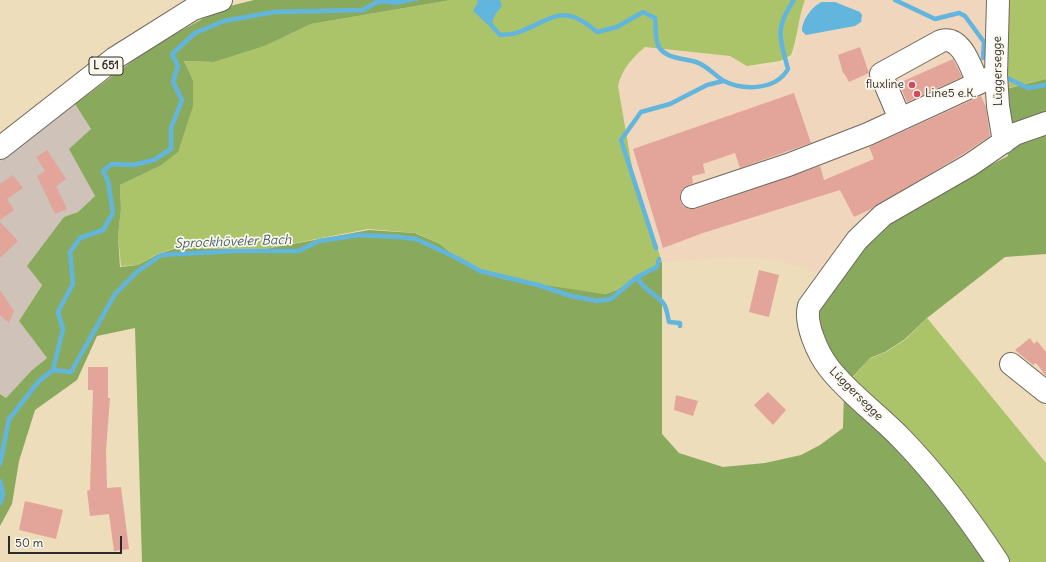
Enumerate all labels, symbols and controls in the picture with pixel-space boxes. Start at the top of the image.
street label: Lüggersegge [990,36,1006,106]
road number: L 651 [89,57,123,75]
place label: fluxline [866,78,904,92]
marker: fluxline [907,80,917,90]
place label: Line5 e.K. [925,87,976,101]
marker: Line5 e.K. [912,89,922,99]
water label: Sprockhöveler Bach [174,232,292,252]
street label: Lüggersegge [826,364,886,424]
scale bar [10,528,124,554]
text: 50 m [15,535,43,550]

